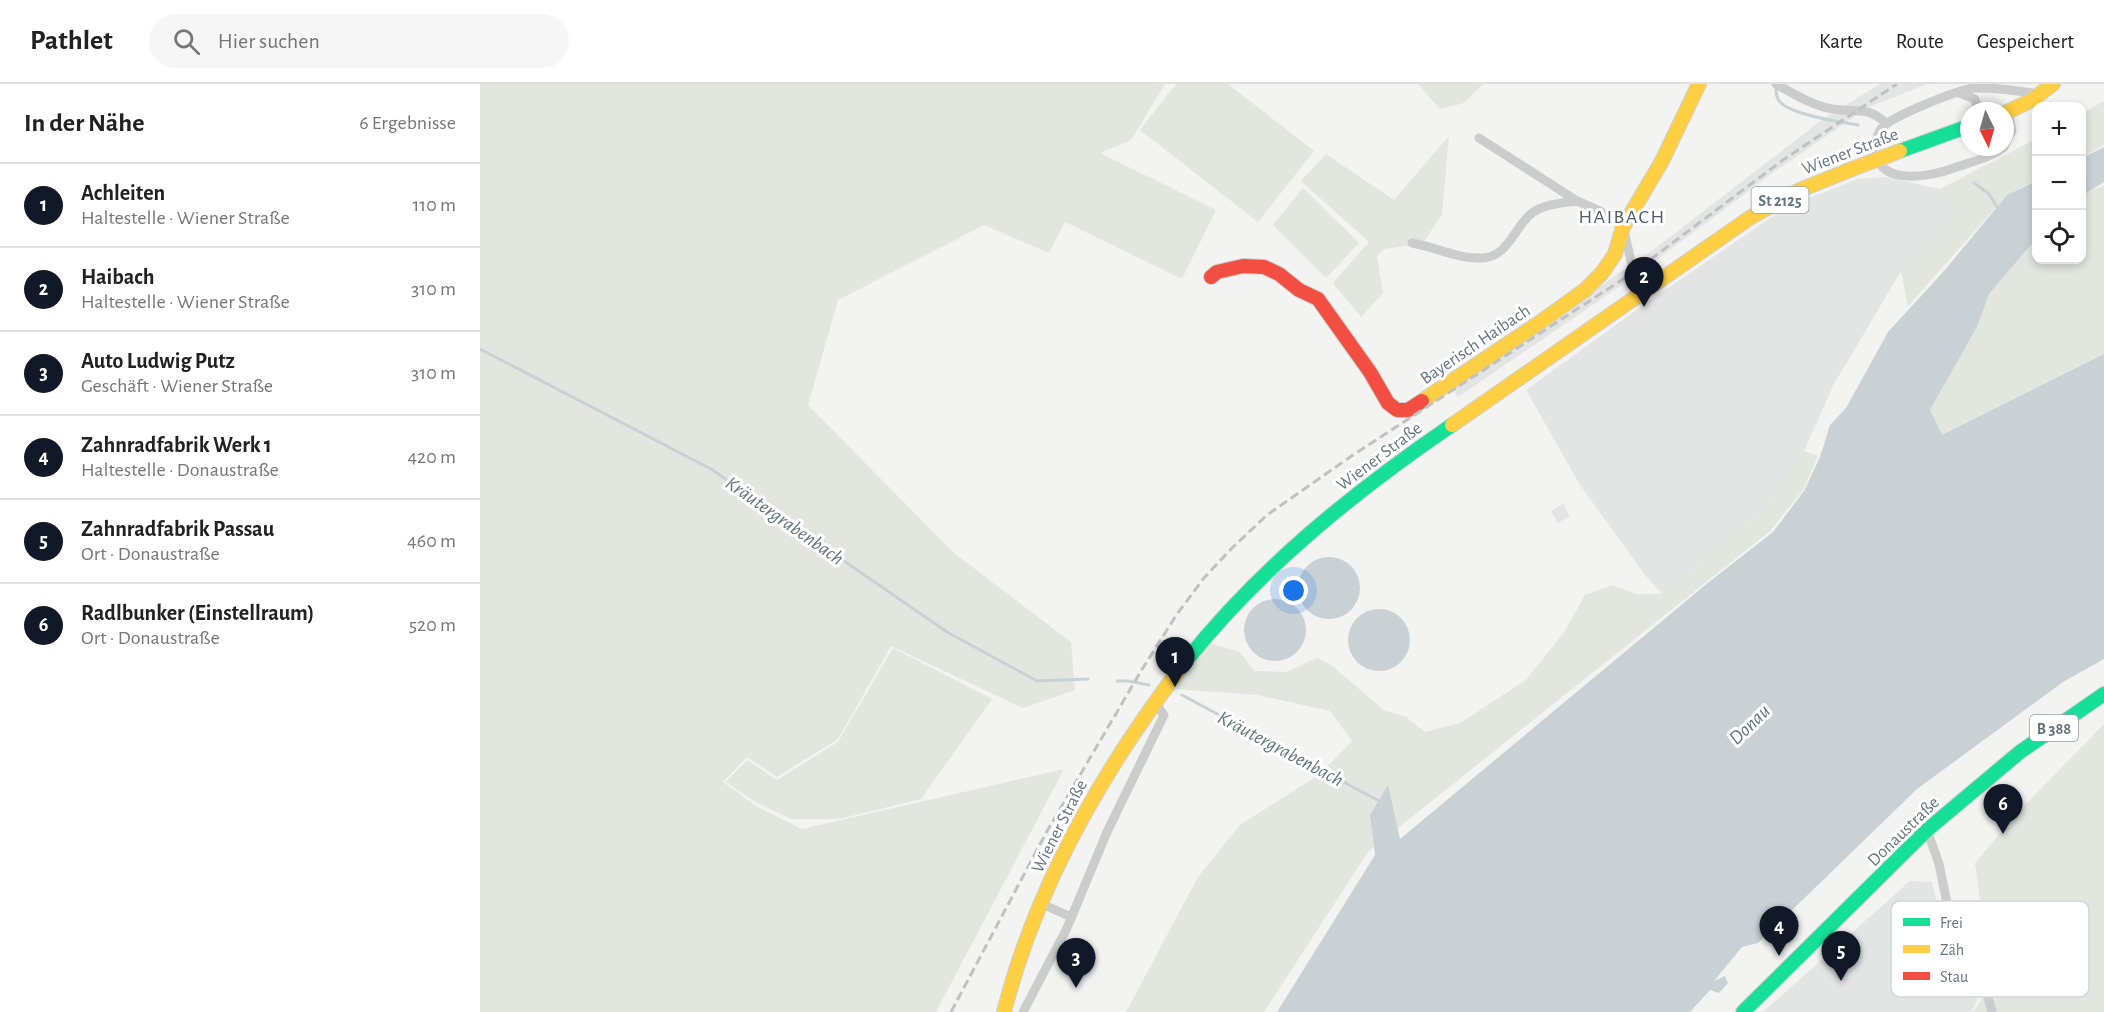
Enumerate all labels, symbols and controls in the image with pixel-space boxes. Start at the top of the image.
search box [149,14,569,68]
icon: search [170,25,203,58]
text: Pathlet [30,27,113,55]
text: Hier suchen [218,30,320,52]
text: Karte [1819,31,1863,52]
text: Route [1896,31,1944,52]
text: Gespeichert [1977,31,2074,52]
north arrow [1960,102,2014,156]
map controls [2032,102,2086,264]
button: + [2032,102,2086,156]
text: In der Nähe [24,110,144,136]
text: 6 Ergebnisse [359,113,456,133]
street label: Wiener Straße [1800,125,1901,179]
button: − [2032,156,2086,210]
text: Achleiten [81,182,165,204]
road number: St 2125 [1752,187,1808,213]
text: 1 [40,195,47,215]
text: 110 m [412,195,456,215]
district label: HAIBACH [1578,207,1666,227]
text: Haltestelle · Wiener Straße [81,208,290,228]
button: locate [2032,210,2086,264]
pin: 2 [1624,258,1664,307]
text: Haibach [81,266,154,288]
text: 2 [39,279,48,299]
text: 310 m [411,279,456,299]
text: Haltestelle · Wiener Straße [81,292,290,312]
street label: Bayerisch Haibach [1417,302,1534,388]
text: Auto Ludwig Putz [81,350,235,372]
text: 3 [39,363,48,383]
text: 310 m [411,363,456,383]
text: Geschäft · Wiener Straße [81,376,273,396]
street label: Wiener Straße [1334,419,1426,495]
text: Zahnradfabrik Werk 1 [81,434,272,456]
text: 4 [38,447,49,467]
text: 420 m [407,447,456,467]
text: Haltestelle · Donaustraße [81,460,279,480]
water label: Kräutergrabenbach [722,473,847,569]
text: Zahnradfabrik Passau [81,518,274,540]
text: 5 [39,531,48,551]
text: 460 m [407,531,456,551]
text: Ort · Donaustraße [81,544,220,564]
your location [1279,576,1308,605]
text: Radlbunker (Einstellraum) [81,602,314,624]
text: 6 [39,615,48,635]
text: 520 m [409,615,456,635]
text: Ort · Donaustraße [81,628,220,648]
pin: 1 [1156,638,1194,687]
water label: Donau [1725,701,1774,749]
water label: Kräutergrabenbach [1214,707,1347,790]
road number: B 388 [2030,715,2078,741]
street label: Wiener Straße [1029,777,1091,876]
pin: 6 [1984,784,2023,834]
street label: Donaustraße [1864,793,1943,870]
legend [1891,901,2089,997]
pin: 4 [1760,906,1798,956]
text: Frei [1940,915,1963,931]
pin: 5 [1822,932,1860,981]
pin: 3 [1056,938,1096,988]
text: Zäh [1940,942,1964,958]
text: Stau [1940,969,1968,985]

